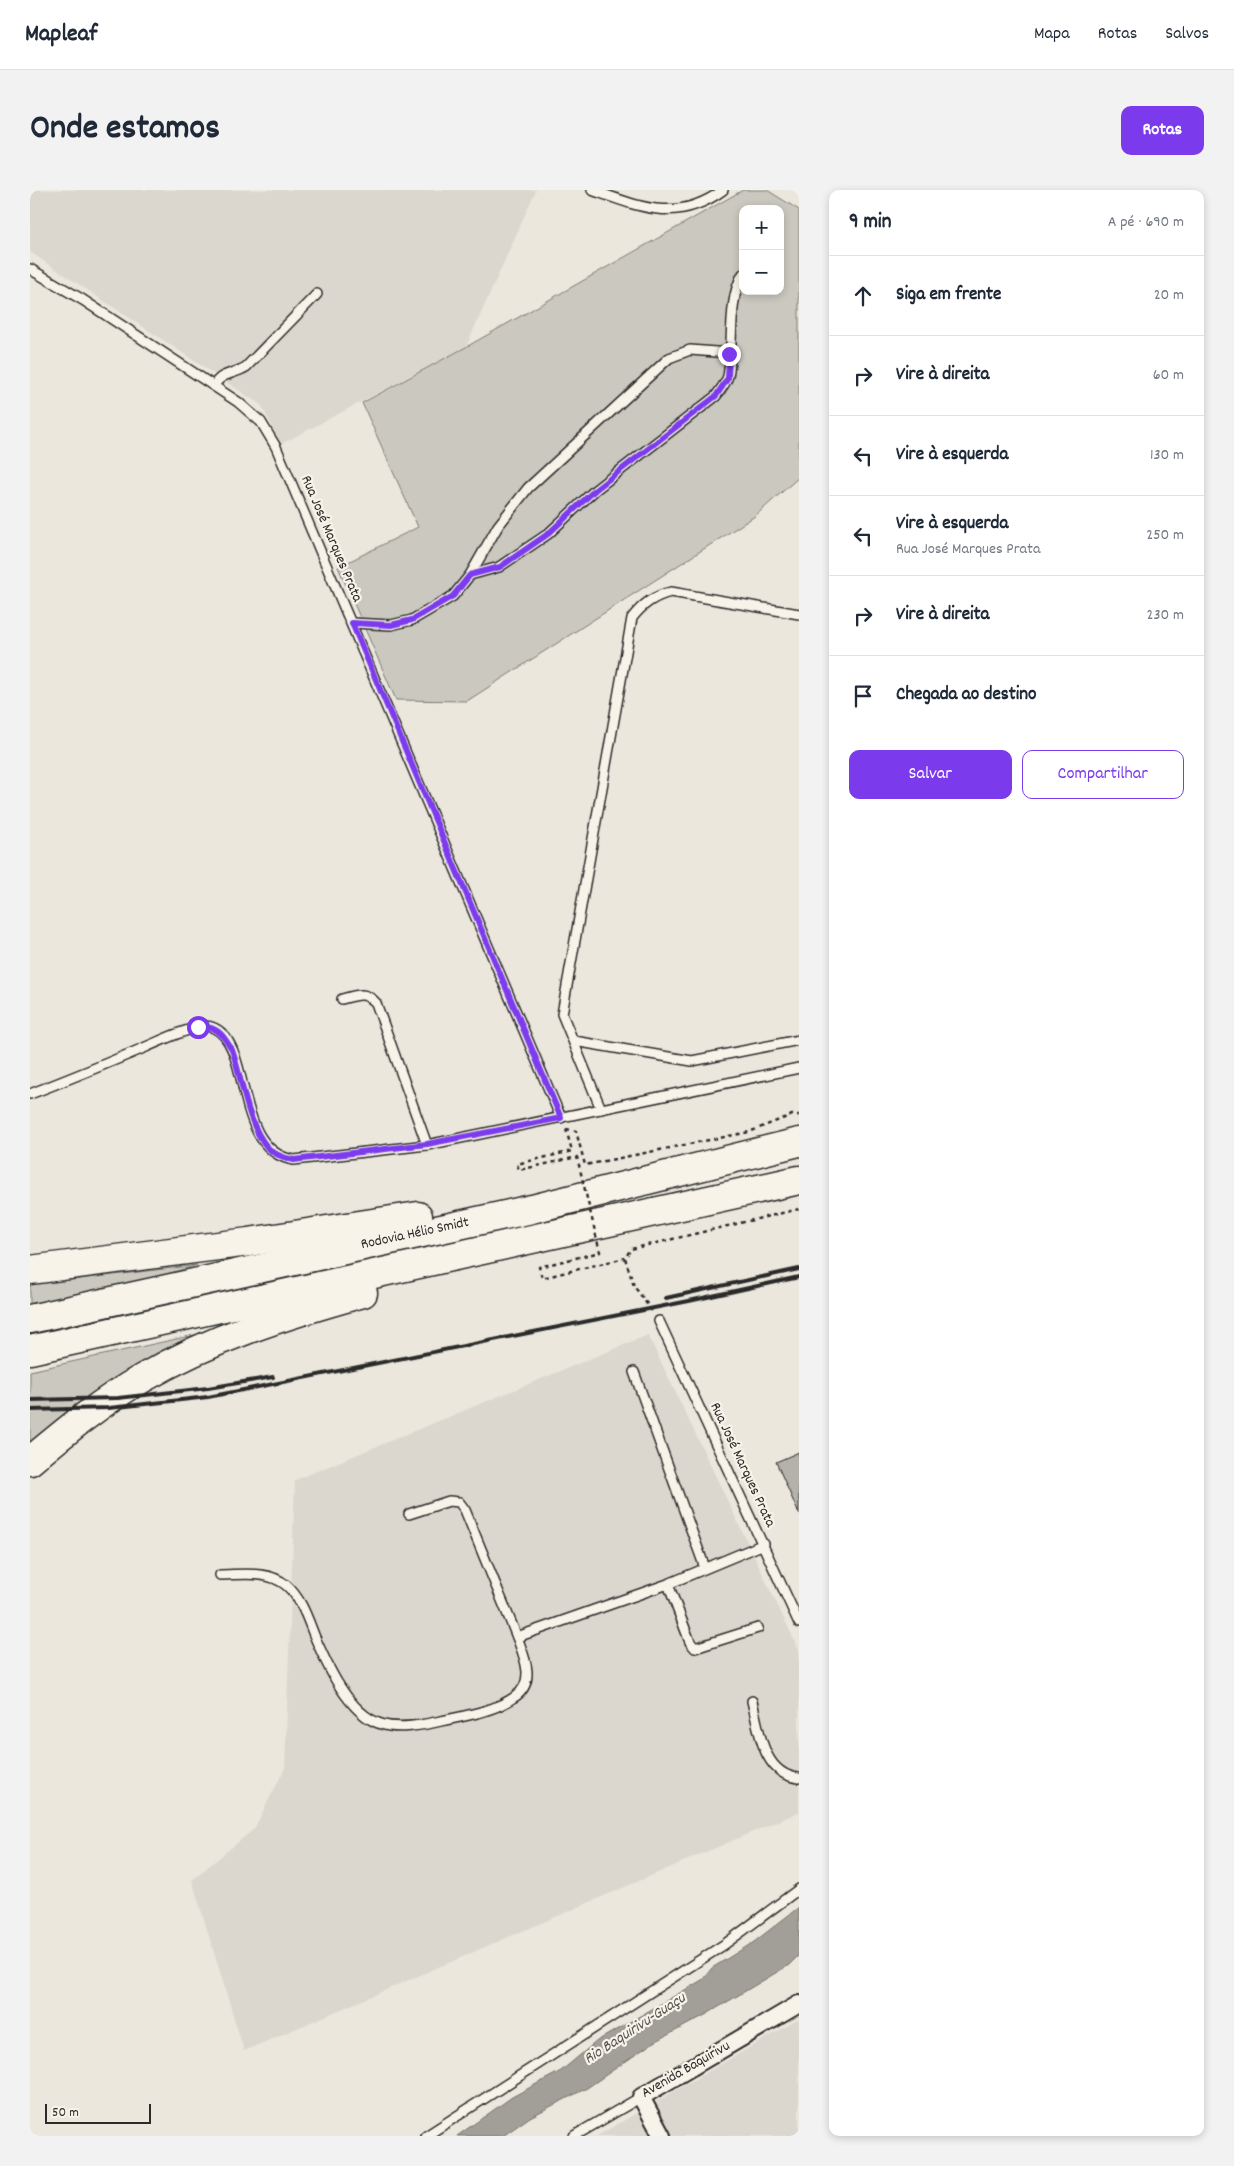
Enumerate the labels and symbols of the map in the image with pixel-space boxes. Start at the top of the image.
route end [718,343,741,366]
street label: Rua José Marques Prata [294,472,368,607]
route start [187,1016,210,1039]
street label: Rodovia Hélio Smidt [359,1212,472,1256]
street label: Rua José Marques Prata [703,1399,781,1532]
water label: Rio Baquirivu-Guaçu [580,1987,691,2071]
street label: Avenida Baquirivu [638,2036,734,2104]
scale bar [45,2101,151,2124]

